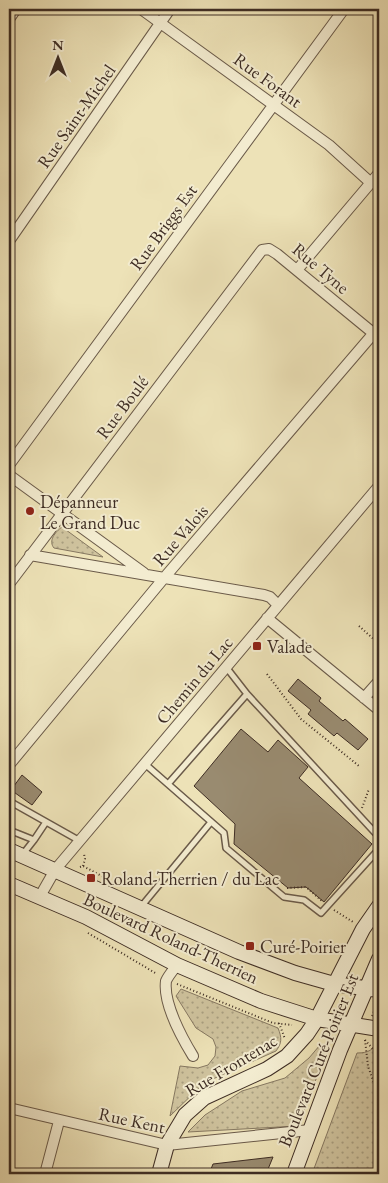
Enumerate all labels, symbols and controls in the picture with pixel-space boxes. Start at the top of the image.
north arrow [32,32,82,82]
text: N [52,36,64,54]
street label: Rue Forant [229,48,307,113]
street label: Rue Saint-Michel [32,60,120,172]
street label: Rue Briggs Est [124,179,202,274]
street label: Rue Tyne [288,237,354,299]
street label: Rue Boulé [91,371,153,443]
place label: Dépanneur Le Grand Duc [40,490,140,534]
street label: Rue Valois [147,499,213,570]
marker: Dépanneur Le Grand Duc [24,505,36,517]
street label: Chemin du Lac [151,631,237,729]
place label: Valade [267,635,312,658]
marker: Valade [251,640,263,652]
place label: Roland-Therrien / du Lac [101,867,279,890]
marker: Roland-Therrien / du Lac [85,872,97,884]
street label: Boulevard Roland-Therrien [80,887,263,989]
place label: Curé-Poirier [260,935,346,958]
marker: Curé-Poirier [244,940,256,952]
street label: Boulevard Curé-Poirier Est [273,970,363,1150]
street label: Rue Frontenac [181,1029,281,1101]
street label: Rue Kent [97,1102,168,1138]

